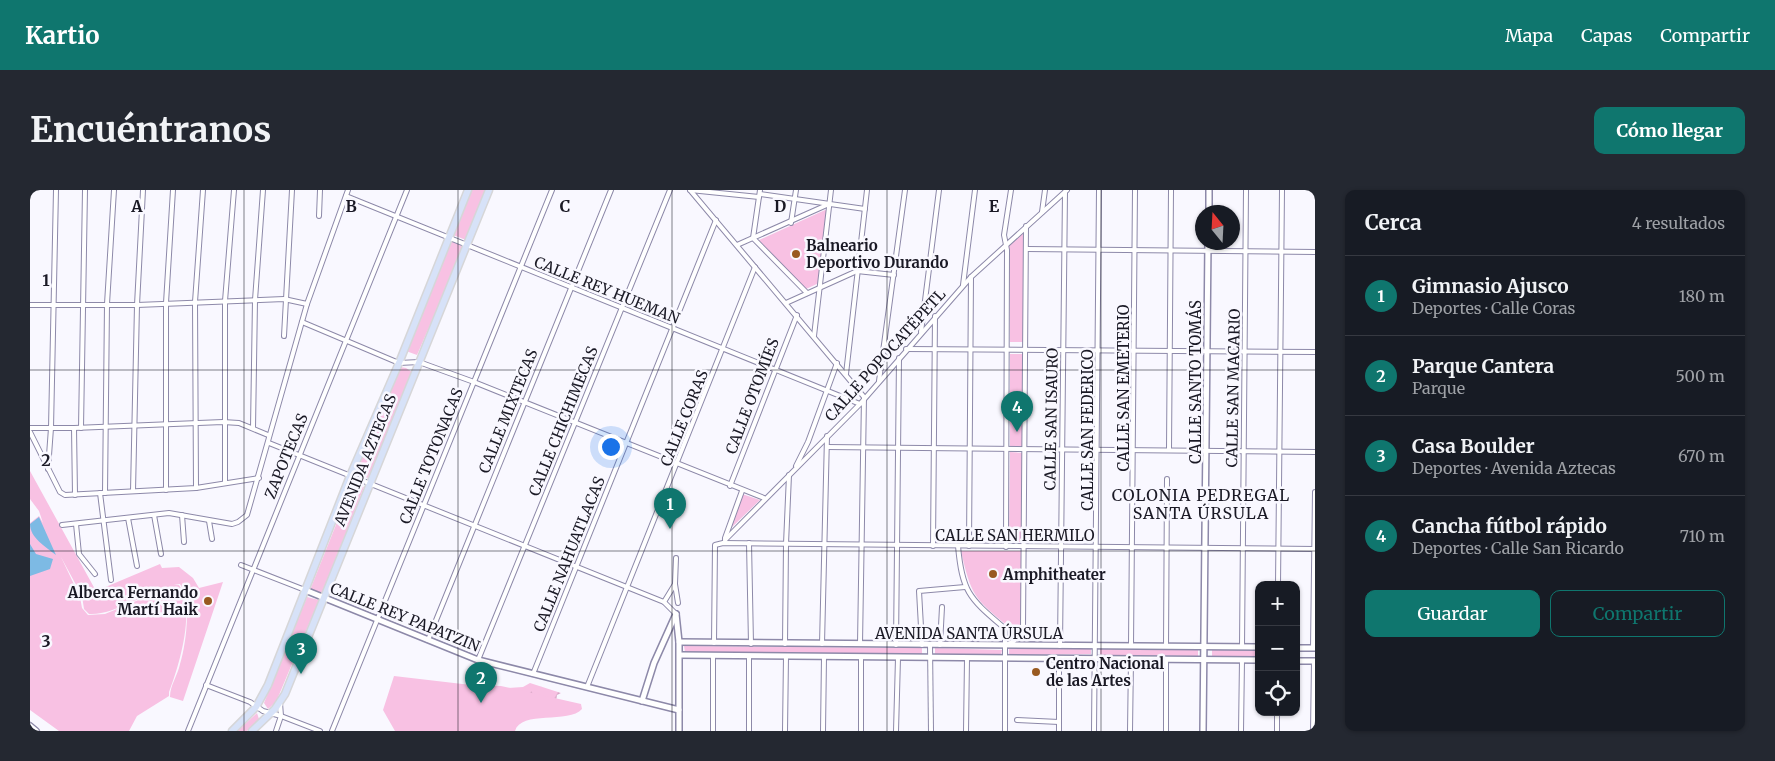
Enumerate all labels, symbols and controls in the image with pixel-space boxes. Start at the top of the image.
text: Kartio [25,20,100,51]
text: Mapa [1505,24,1553,47]
text: Capas [1581,24,1632,47]
text: Compartir [1660,24,1750,47]
button: Cómo llegar [1594,107,1745,154]
text: Encuéntranos [30,108,271,152]
text: A [130,196,143,216]
text: B [345,196,357,216]
text: C [560,196,570,216]
text: D [774,196,786,216]
text: E [989,196,1000,216]
north arrow [1195,205,1240,250]
text: Cerca [1365,209,1422,236]
text: 4 resultados [1632,213,1725,233]
place label: Balneario Deportivo Durando [806,236,948,272]
marker: Balneario Deportivo Durando [790,248,802,260]
street label: CALLE REY HUEMAN [531,252,683,328]
text: 1 [42,270,50,290]
text: Gimnasio Ajusco [1412,274,1569,298]
street label: CALLE POPOCATÉPETL [820,284,950,425]
text: 1 [1377,286,1385,306]
text: 180 m [1679,286,1725,306]
text: Deportes · Calle Coras [1412,298,1575,318]
street label: CALLE SANTO TOMÁS [1185,300,1205,464]
street label: CALLE SAN EMETERIO [1114,304,1133,471]
street label: CALLE SAN MACARIO [1222,308,1244,468]
street label: CALLE OTOMÍES [720,335,783,457]
street label: CALLE CHICHIMECAS [524,343,602,499]
street label: CALLE MIXTECAS [474,346,542,476]
street label: CALLE SAN ISAURO [1040,347,1062,490]
street label: CALLE SAN FEDERICO [1078,349,1097,511]
text: Parque Cantera [1412,354,1554,378]
text: 2 [1376,366,1386,386]
text: 500 m [1675,366,1725,386]
street label: CALLE CORAS [656,367,712,469]
text: Parque [1412,378,1465,398]
street label: CALLE TOTONACAS [395,385,467,527]
street label: AVENIDA AZTECAS [329,391,400,530]
pin: 4 [1001,391,1033,432]
street label: ZAPOTECAS [260,410,312,501]
your location [598,434,624,460]
text: Casa Boulder [1412,434,1535,458]
text: 3 [1376,446,1386,466]
text: 670 m [1678,446,1725,466]
text: 2 [41,450,51,470]
text: Deportes · Avenida Aztecas [1412,458,1616,478]
street label: CALLE NAHUATLACAS [529,474,609,634]
district label: COLONIA PEDREGAL SANTA ÚRSULA [1112,485,1290,523]
pin: 1 [654,488,686,529]
text: Cancha fútbol rápido [1412,514,1607,538]
street label: CALLE SAN HERMILO [935,526,1095,545]
text: 4 [1376,526,1386,546]
text: 710 m [1680,526,1725,546]
text: Deportes · Calle San Ricardo [1412,538,1624,558]
place label: Amphitheater [1002,565,1106,584]
marker: Amphitheater [987,568,999,580]
street label: CALLE REY PAPATZIN [327,578,483,656]
map controls [1255,581,1300,716]
button: + [1255,581,1300,626]
place label: Alberca Fernando Martí Haik [67,583,198,619]
button: Guardar [1365,590,1540,637]
button: Compartir [1550,590,1725,637]
marker: Alberca Fernando Martí Haik [202,595,214,607]
street label: AVENIDA SANTA ÚRSULA [874,623,1063,643]
button: − [1255,626,1300,671]
text: 3 [41,631,51,651]
pin: 3 [285,633,317,674]
place label: Centro Nacional de las Artes [1046,654,1164,690]
pin: 2 [465,662,497,703]
marker: Centro Nacional de las Artes [1030,666,1042,678]
button: locate [1255,671,1300,716]

